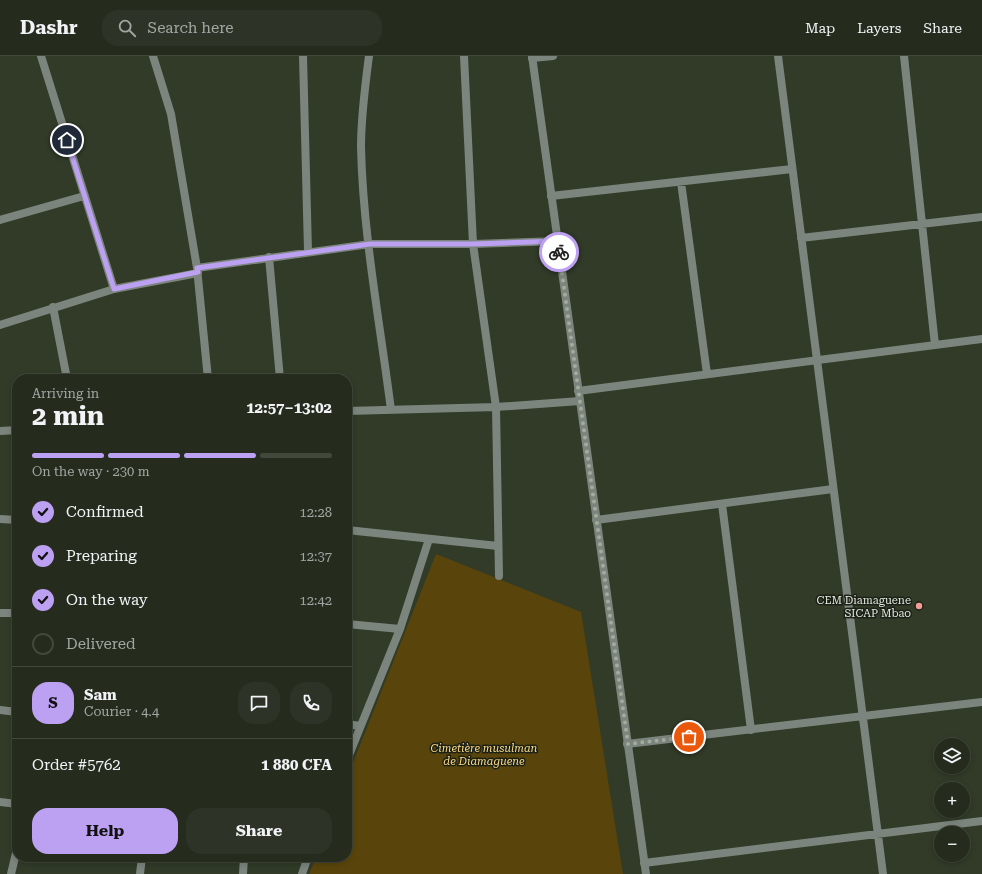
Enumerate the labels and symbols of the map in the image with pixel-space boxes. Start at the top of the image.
pin [50,123,84,157]
courier [539,232,579,272]
place label: CEM Diamaguene SICAP Mbao [817,594,911,620]
marker: CEM Diamaguene SICAP Mbao [914,601,924,611]
pin [672,720,706,754]
park label: Cimetière musulman de Diamaguene [431,742,538,768]

